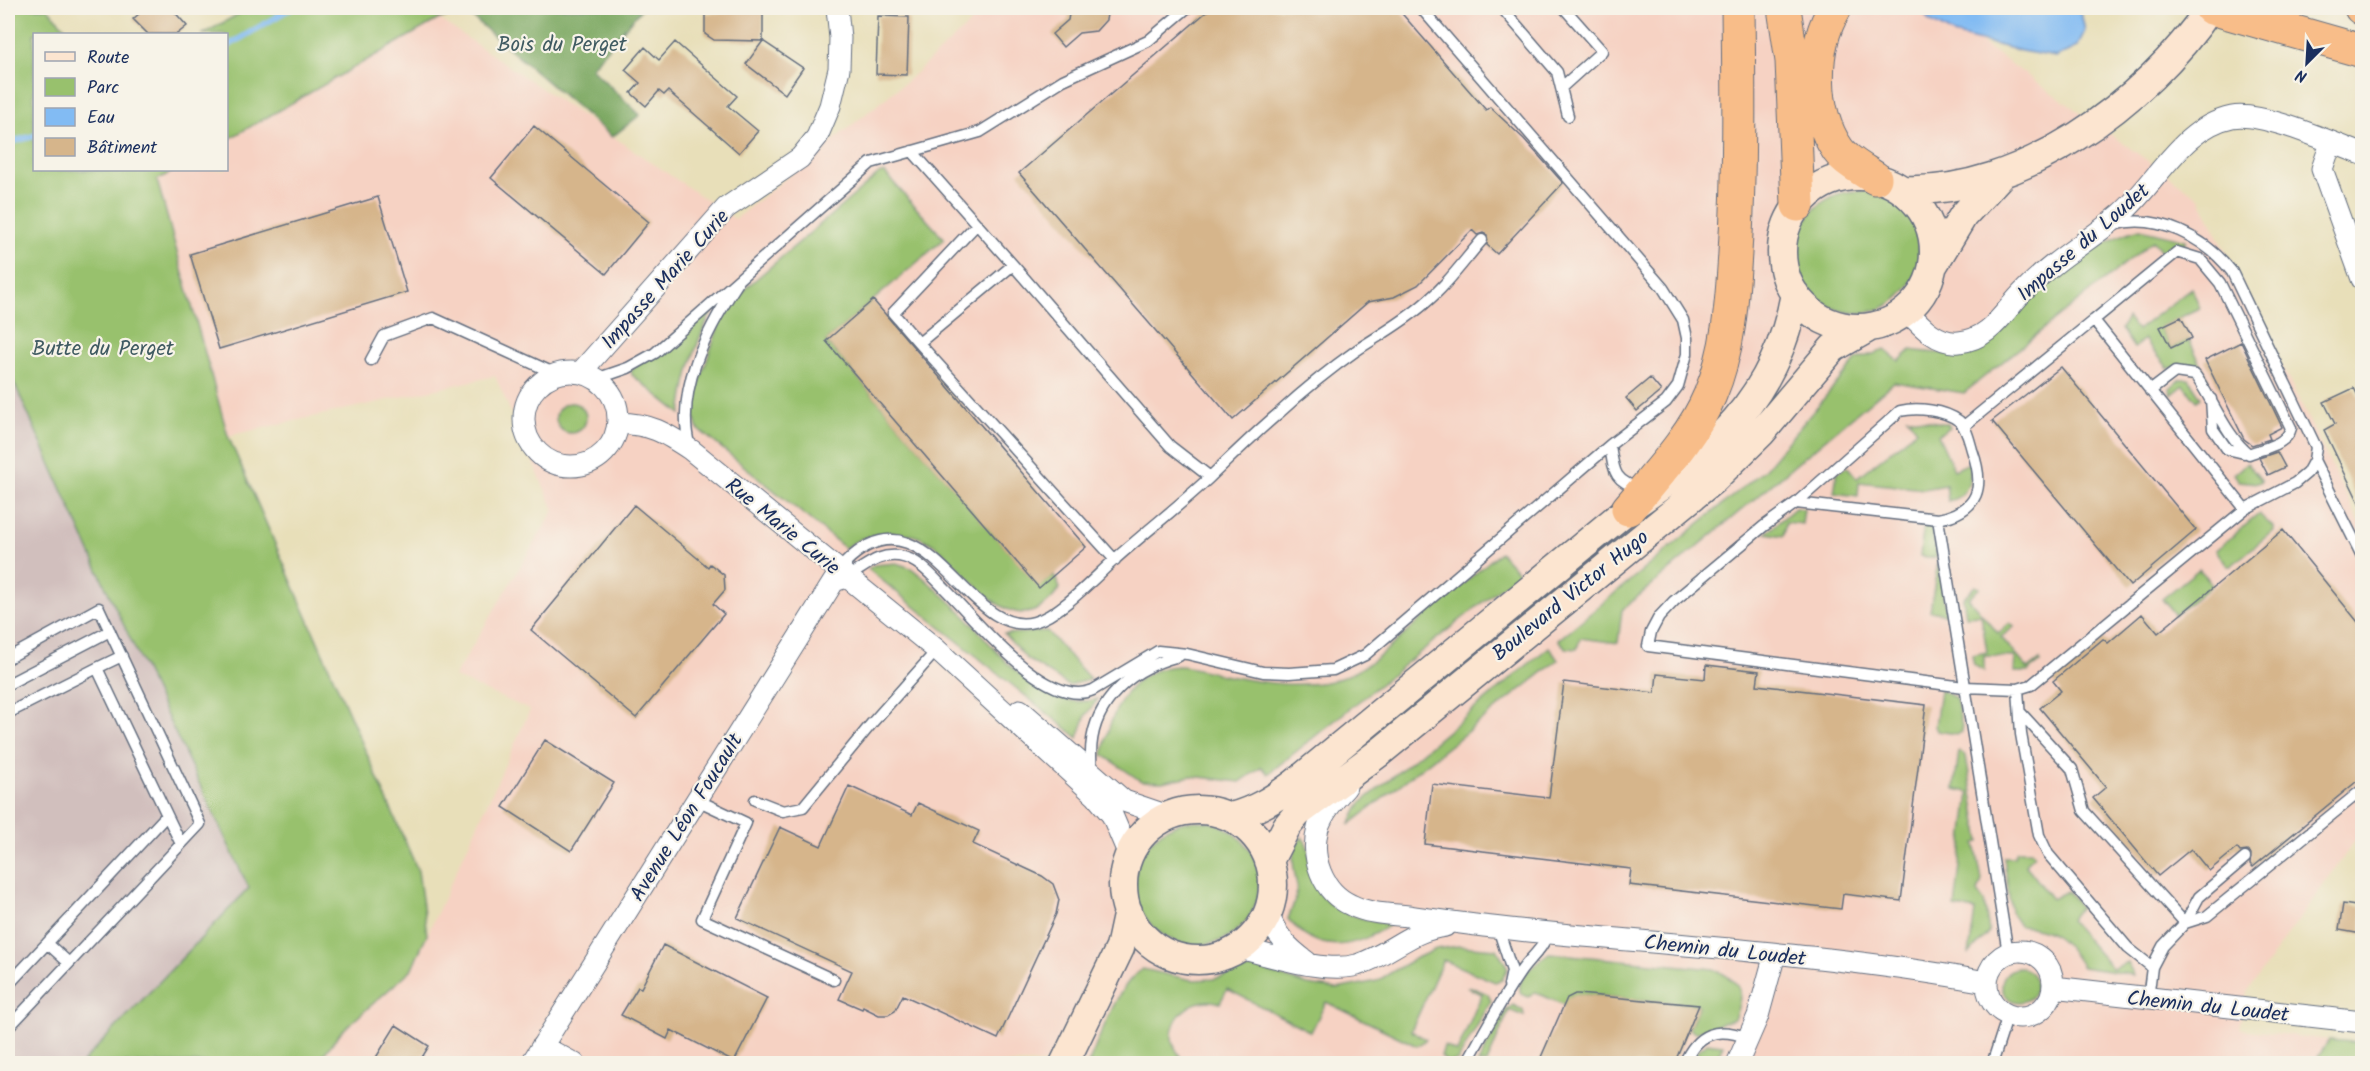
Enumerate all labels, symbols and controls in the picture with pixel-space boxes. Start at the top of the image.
park label: Bois du Perget [497,29,628,62]
legend [33,33,228,171]
north arrow [2277,33,2337,93]
text: Route [87,44,129,73]
text: N [2292,62,2311,89]
text: Parc [87,74,119,103]
text: Eau [87,104,115,133]
text: Bâtiment [87,134,158,163]
street label: Impasse du Loudet [2010,175,2158,310]
street label: Impasse Marie Curie [594,202,739,358]
park label: Butte du Perget [32,333,175,366]
street label: Rue Marie Curie [717,470,847,585]
street label: Boulevard Victor Hugo [1485,522,1657,670]
street label: Avenue Léon Foucault [622,726,753,908]
street label: Chemin du Loudet [1642,927,1808,976]
street label: Chemin du Loudet [2125,983,2291,1032]

